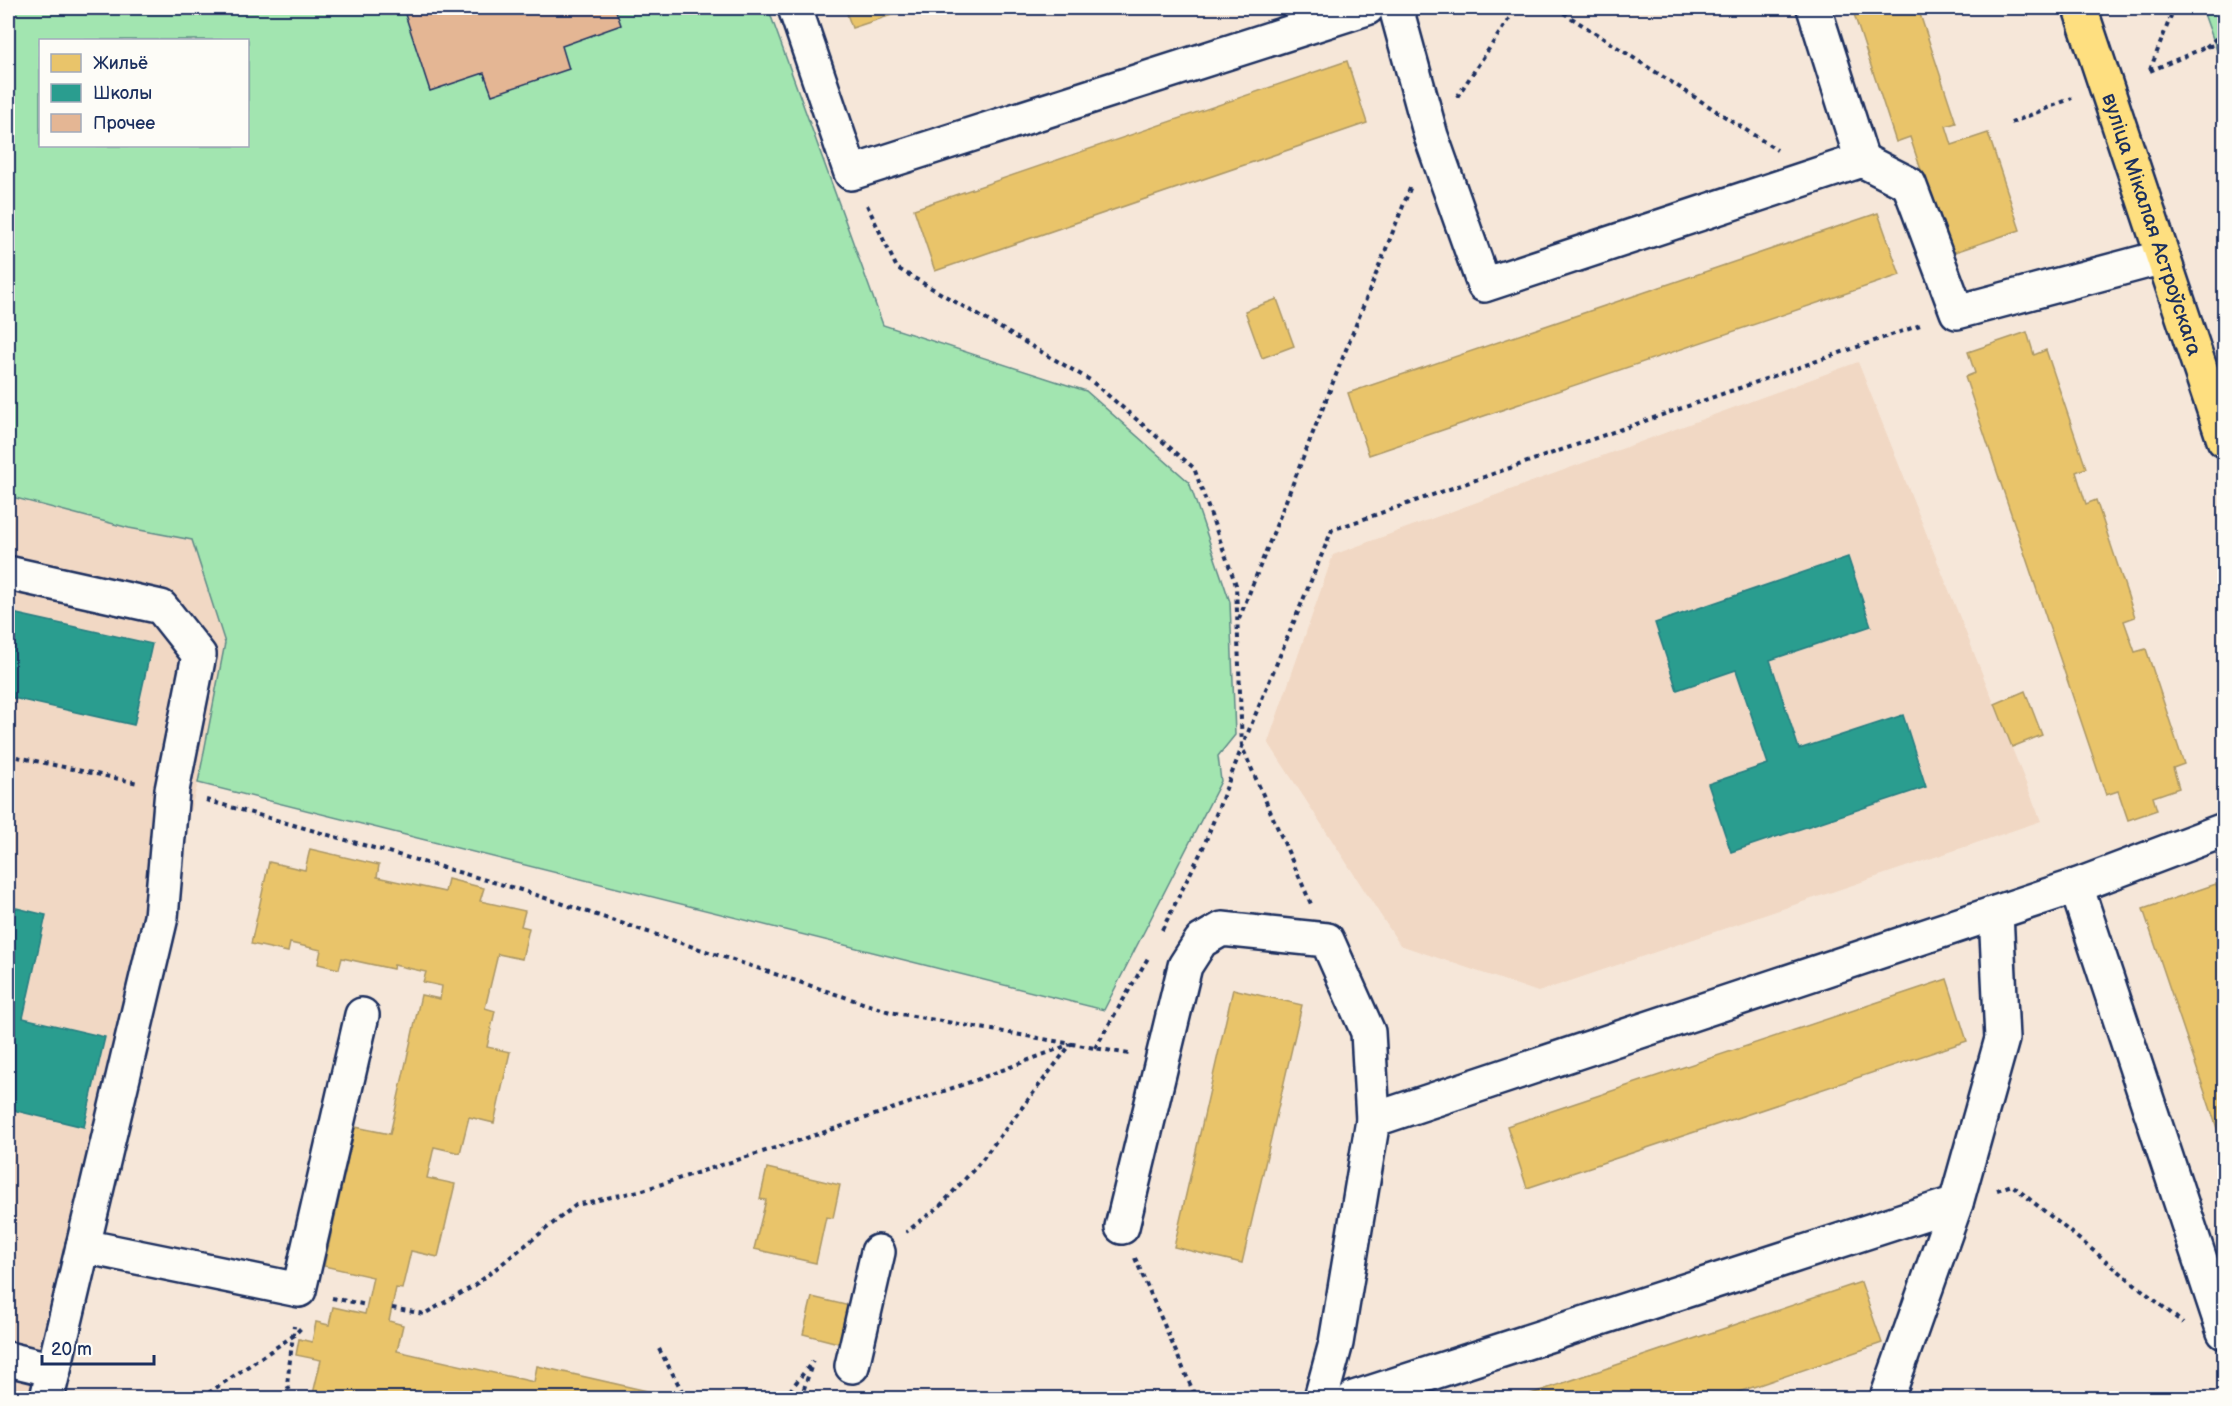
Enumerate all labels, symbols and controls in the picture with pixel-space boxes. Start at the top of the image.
legend [39,39,249,147]
text: Жильё [93,53,148,74]
text: Школы [93,83,152,104]
street label: вуліца Мікалая Астроўскага [2096,90,2207,359]
text: Прочее [93,113,155,134]
scale bar [42,1328,154,1366]
text: 20 m [51,1339,92,1360]

